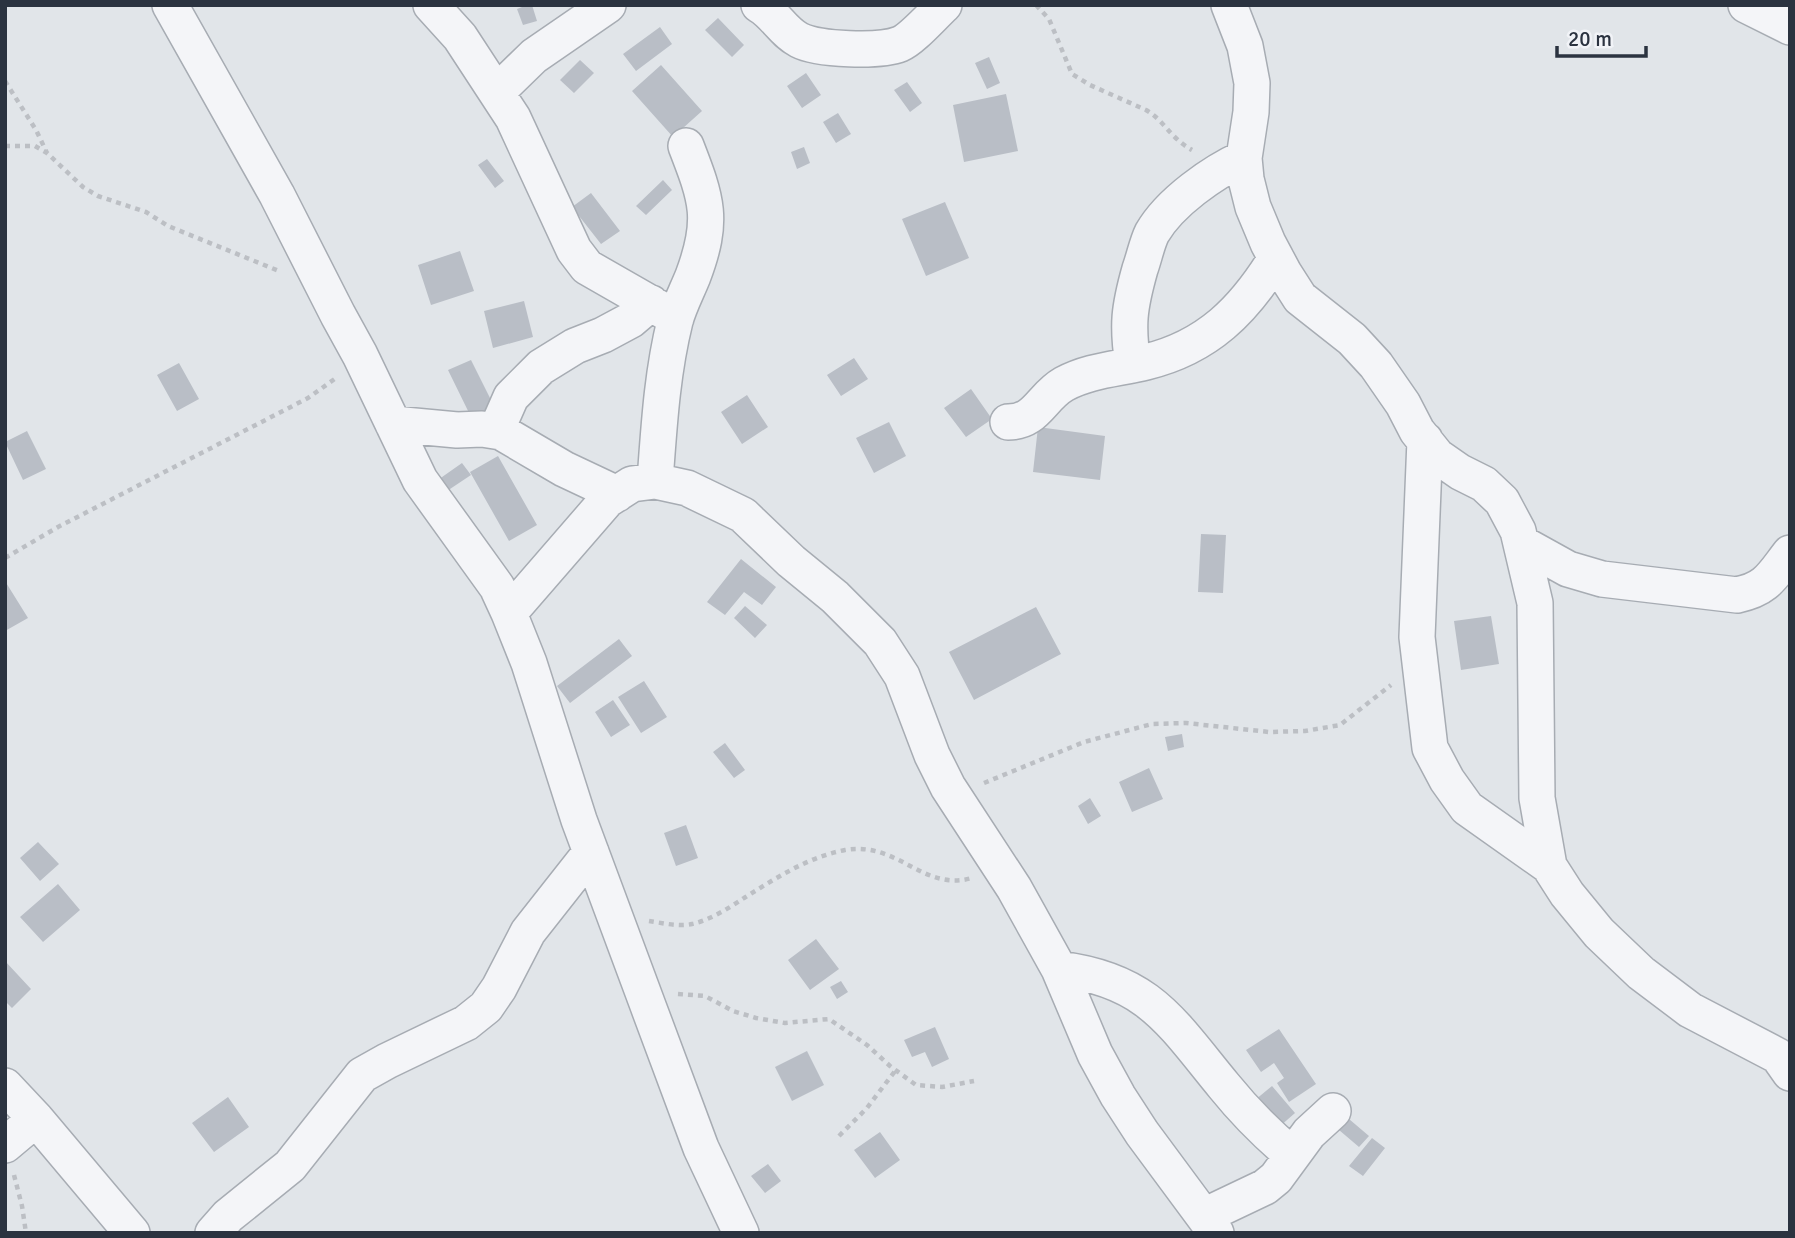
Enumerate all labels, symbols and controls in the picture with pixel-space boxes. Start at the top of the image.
scale bar [1557,14,1646,58]
text: 20 m [1568,26,1612,52]

